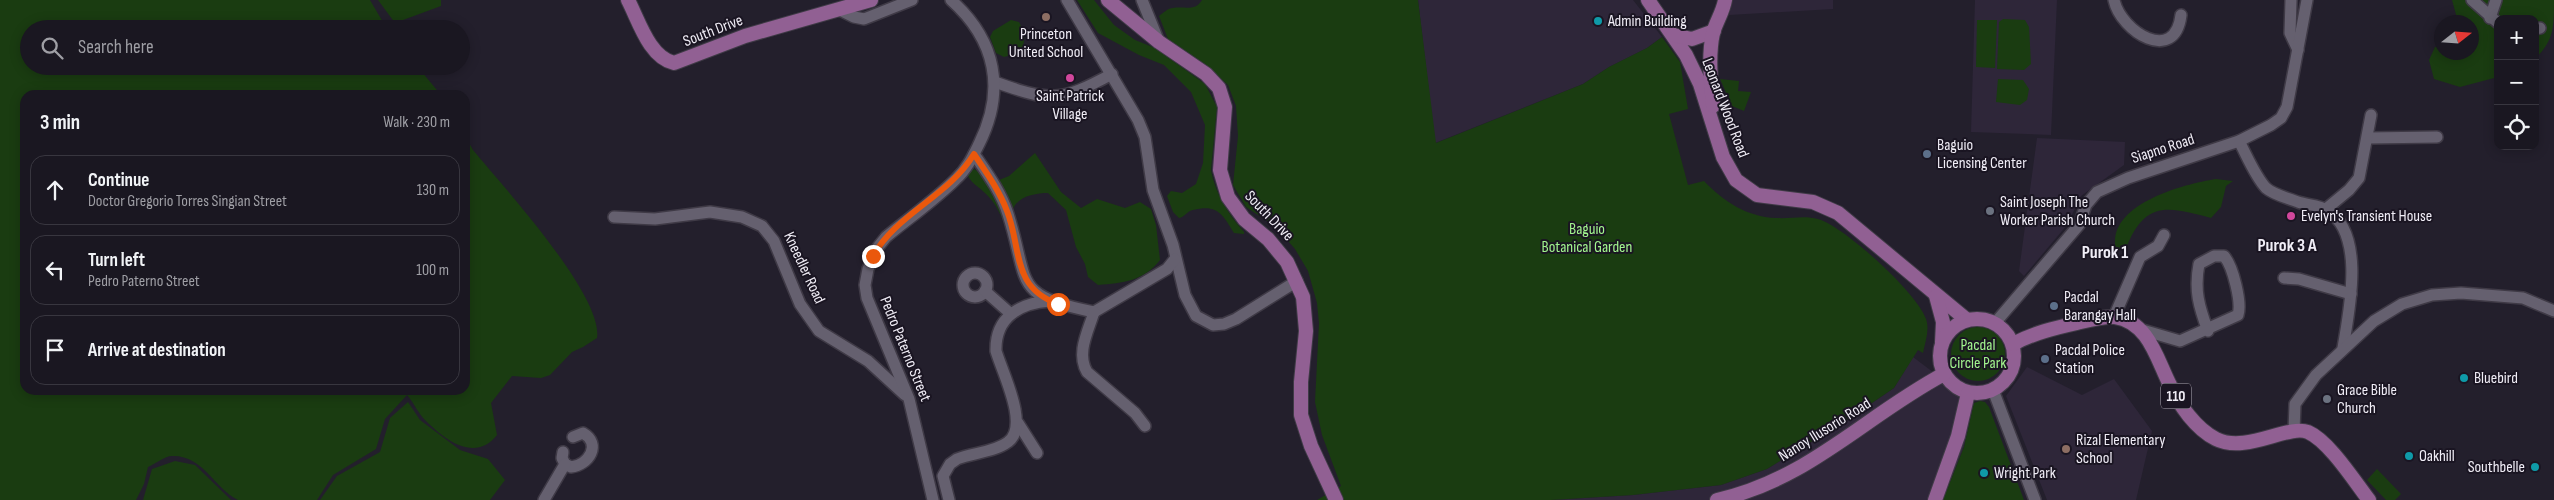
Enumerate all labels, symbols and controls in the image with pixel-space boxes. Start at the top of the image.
street label: South Drive [680,11,746,51]
marker: Princeton United School [1040,11,1052,23]
place label: Admin Building [1607,12,1687,31]
marker: Admin Building [1592,15,1604,27]
north arrow [2434,15,2479,60]
map controls [2494,15,2539,150]
button: + [2494,15,2539,60]
search box [20,20,470,75]
place label: Princeton United School [1009,25,1083,62]
icon: search [38,34,66,62]
text: Search here [78,36,154,59]
street label: Leonard Wood Road [1697,56,1753,160]
button: − [2494,60,2539,105]
marker: Saint Patrick Village [1064,72,1076,84]
place label: Saint Patrick Village [1036,87,1104,124]
button: locate [2494,105,2539,150]
text: 3 min [40,110,80,135]
text: Walk · 230 m [383,113,450,132]
street label: Siapno Road [2129,130,2197,168]
place label: Baguio Licensing Center [1937,136,2027,173]
marker: Baguio Licensing Center [1921,148,1933,160]
text: Continue [88,169,149,192]
icon: ahead [41,176,69,204]
text: 130 m [417,181,449,200]
street label: South Drive [1240,187,1298,245]
text: Doctor Gregorio Torres Singian Street [88,192,287,211]
place label: Saint Joseph The Worker Parish Church [2000,193,2115,230]
marker: Saint Joseph The Worker Parish Church [1984,205,1996,217]
place label: Evelyn's Transient House [2301,207,2432,226]
marker: Evelyn's Transient House [2285,210,2297,222]
park label: Baguio Botanical Garden [1542,220,1632,257]
street label: Kneedler Road [779,229,829,307]
district label: Purok 3 A [2257,235,2317,256]
district label: Purok 1 [2082,242,2128,263]
route end [862,245,885,268]
text: Turn left [88,249,145,272]
icon: left [41,256,69,284]
text: 100 m [416,261,449,280]
text: Pedro Paterno Street [88,272,200,291]
place label: Pacdal Barangay Hall [2064,288,2136,325]
route start [1047,293,1070,316]
street label: Pedro Paterno Street [875,294,935,404]
marker: Pacdal Barangay Hall [2048,300,2060,312]
icon: arrive [41,336,69,364]
park label: Pacdal Circle Park [1950,336,2006,373]
text: Arrive at destination [88,339,226,362]
place label: Pacdal Police Station [2055,341,2125,378]
marker: Pacdal Police Station [2039,353,2051,365]
place label: Bluebird [2474,369,2518,388]
marker: Bluebird [2458,372,2470,384]
place label: Grace Bible Church [2337,381,2397,418]
road number: 110 [2161,384,2191,408]
marker: Grace Bible Church [2321,393,2333,405]
street label: Nanoy Ilusorio Road [1775,394,1875,466]
place label: Rizal Elementary School [2076,431,2165,468]
marker: Rizal Elementary School [2060,443,2072,455]
place label: Oakhill [2419,447,2455,466]
marker: Oakhill [2403,450,2415,462]
place label: Southbelle [2468,458,2525,477]
marker: Southbelle [2529,461,2541,473]
place label: Wright Park [1994,464,2056,483]
marker: Wright Park [1978,467,1990,479]

